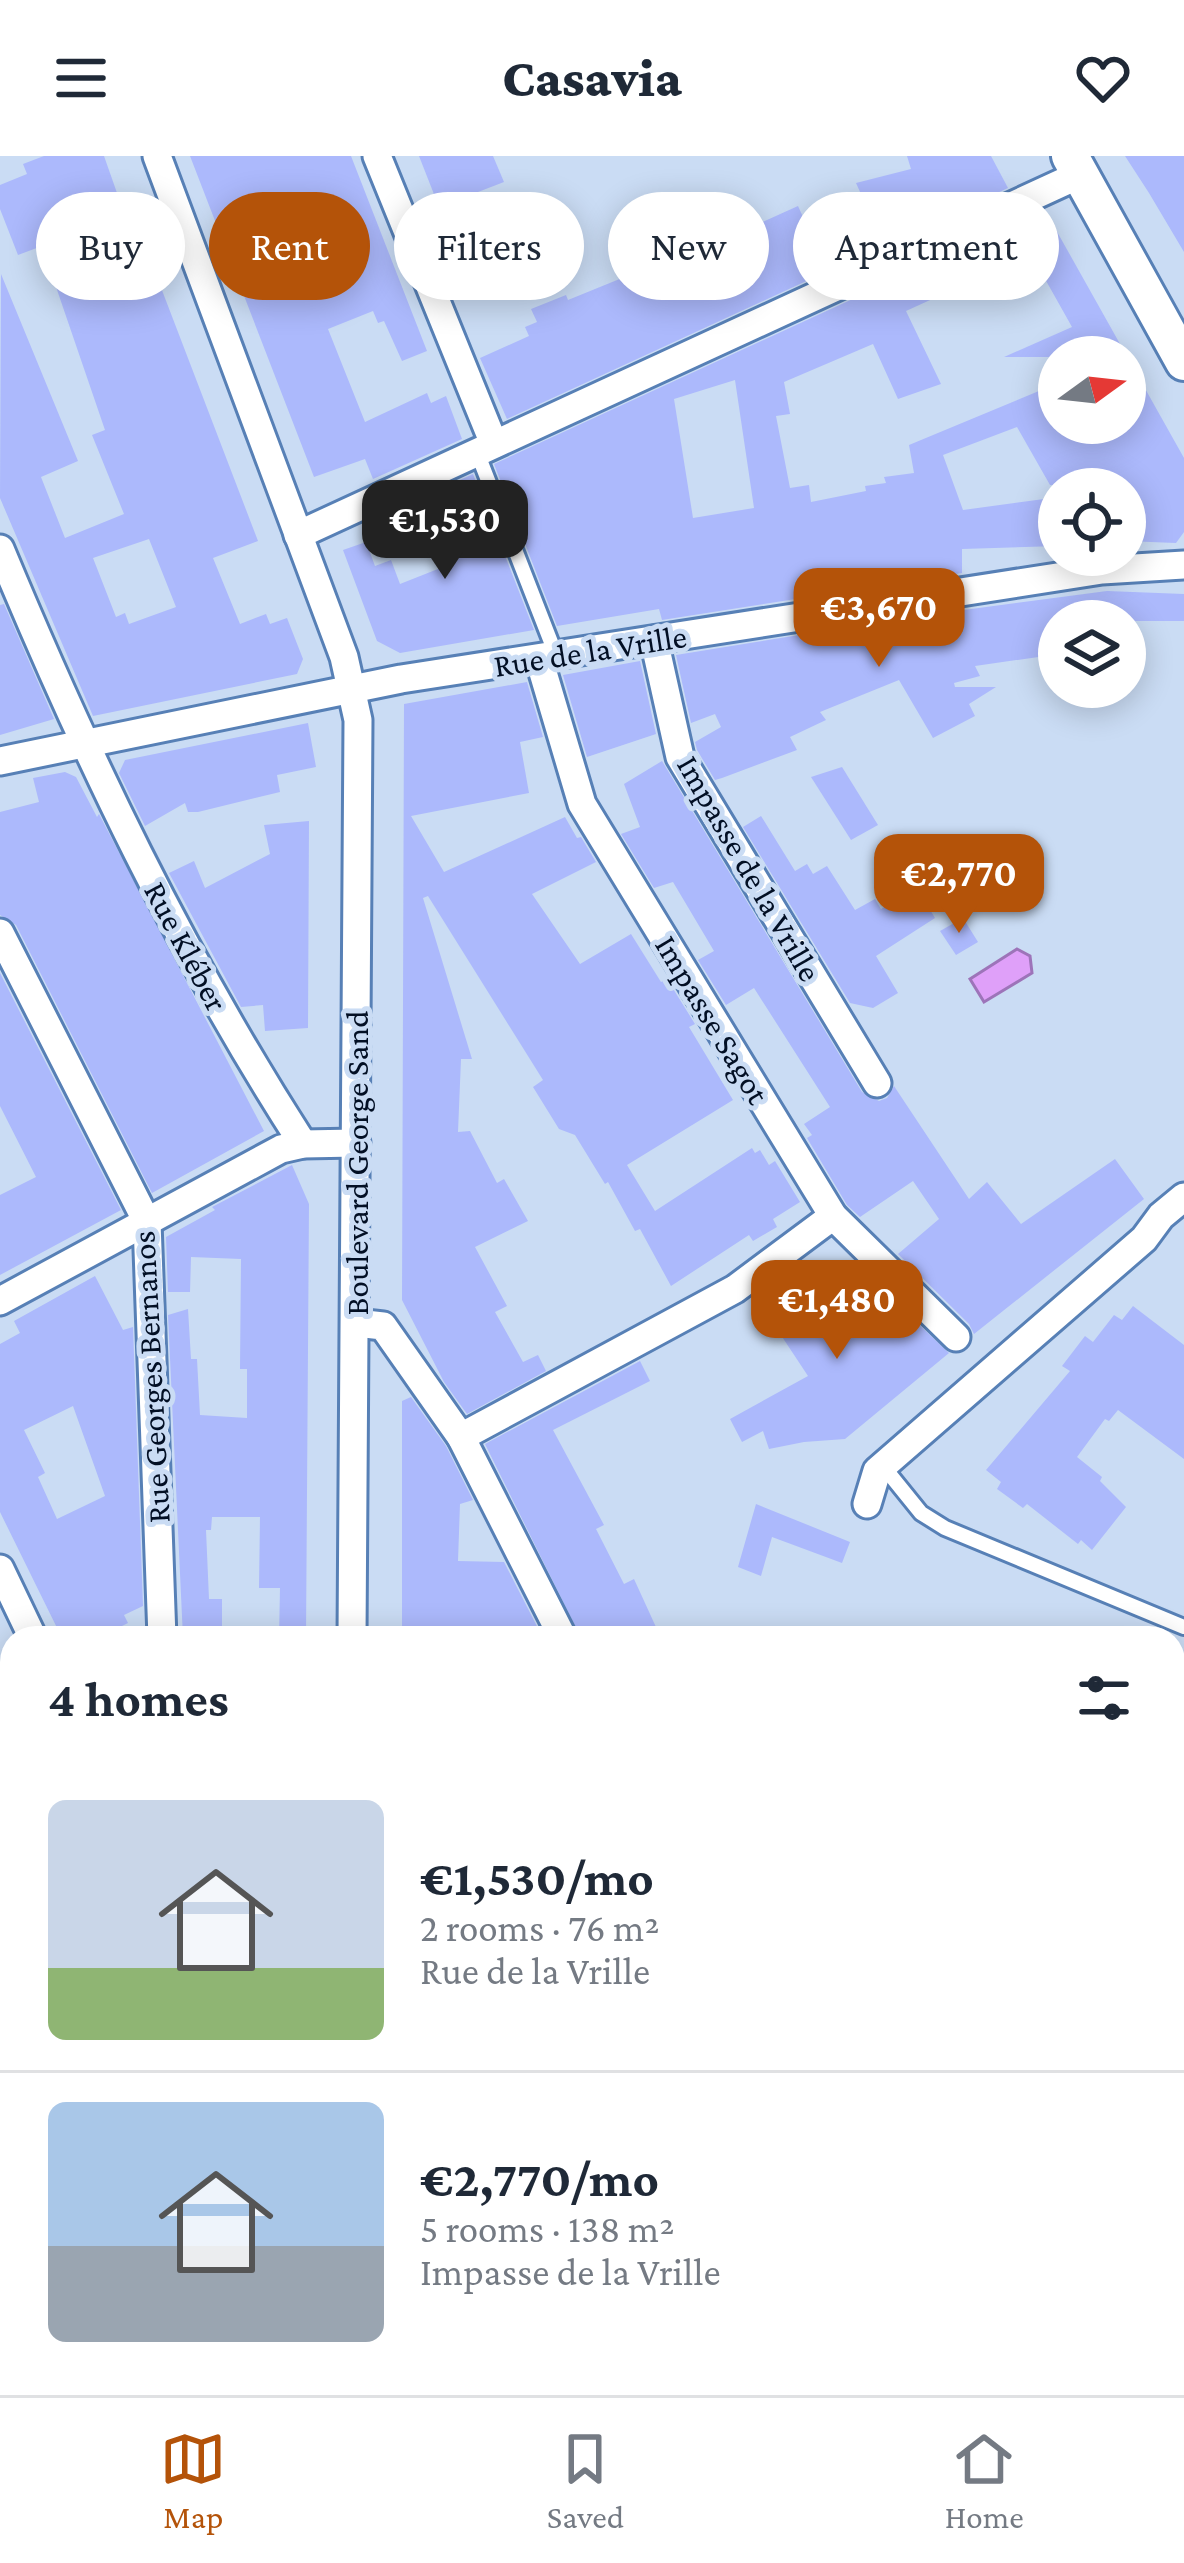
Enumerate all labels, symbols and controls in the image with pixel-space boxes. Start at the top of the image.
icon: menu [48,45,114,111]
icon: heart [1070,45,1136,111]
text: Casavia [502,48,682,108]
chip: Buy [36,192,185,300]
chip: Rent [209,192,370,300]
chip: Filters [394,192,584,300]
chip: New [608,192,769,300]
chip: Apartment [793,192,1059,300]
north arrow [1038,336,1146,444]
map controls [1038,336,1146,708]
button: locate [1038,468,1146,576]
pin: €1,530 [347,480,543,582]
text: €1,530 [389,497,501,540]
pin: €3,670 [781,568,977,670]
text: €3,670 [821,585,937,628]
button: layers [1038,600,1146,708]
street label: Rue de la Vrille [491,617,689,684]
street label: Impasse de la Vrille [670,749,829,988]
pin: €2,770 [861,834,1057,936]
text: €2,770 [901,851,1017,894]
street label: Rue Kléber [137,875,236,1018]
street label: Impasse Sagot [648,929,778,1111]
street label: Boulevard George Sand [338,1010,375,1316]
street label: Rue Georges Bernanos [124,1230,177,1524]
pin: €1,480 [739,1260,935,1362]
text: €1,480 [778,1277,896,1320]
icon: filters [1071,1665,1137,1731]
text: 4 homes [48,1670,229,1727]
icon: home [144,1848,288,1992]
text: €1,530/mo [420,1849,654,1906]
text: 2 rooms · 76 m² [420,1906,660,1949]
text: Rue de la Vrille [420,1949,650,1992]
icon: home [144,2150,288,2294]
text: €2,770/mo [420,2150,659,2207]
text: 5 rooms · 138 m² [420,2207,674,2250]
text: Impasse de la Vrille [420,2250,721,2293]
tab: Map [160,2426,226,2535]
tab: Saved [547,2426,624,2535]
tab: Home [945,2426,1024,2535]

